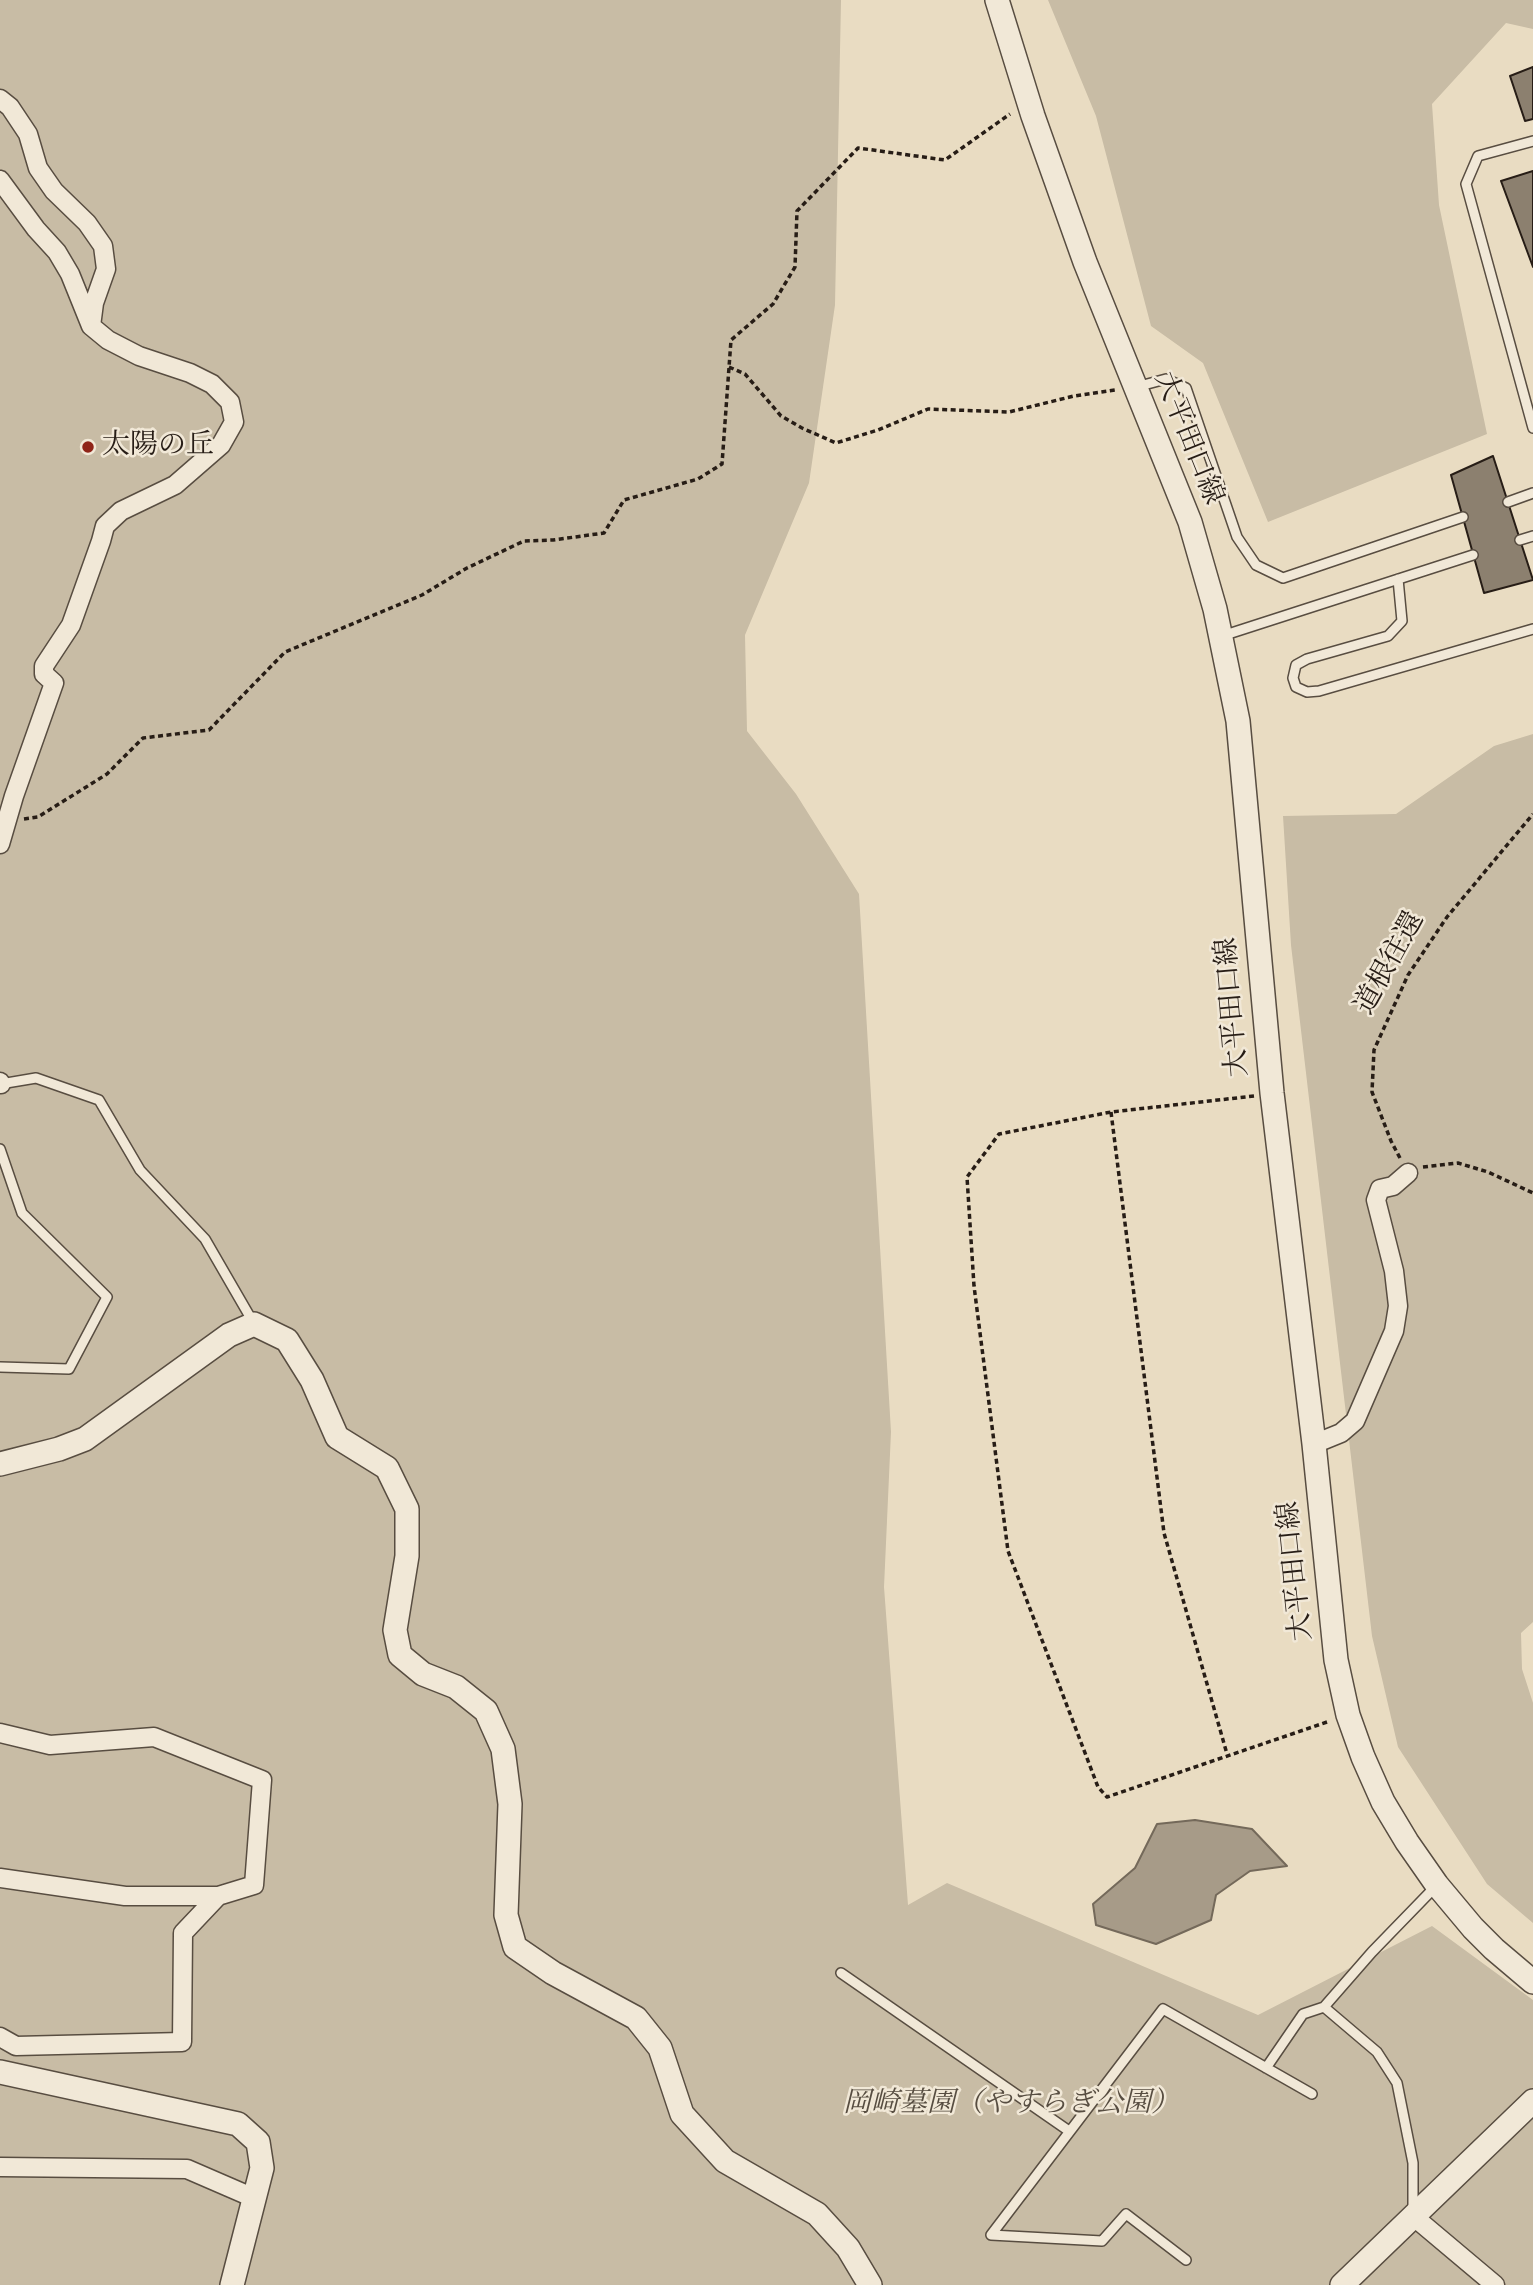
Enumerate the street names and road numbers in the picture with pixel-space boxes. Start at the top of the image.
street label: 大平田口線 [1145,368,1229,510]
street label: 道根往還 [1349,907,1433,1021]
street label: 大平田口線 [1211,936,1257,1078]
street label: 大平田口線 [1273,1500,1321,1642]

